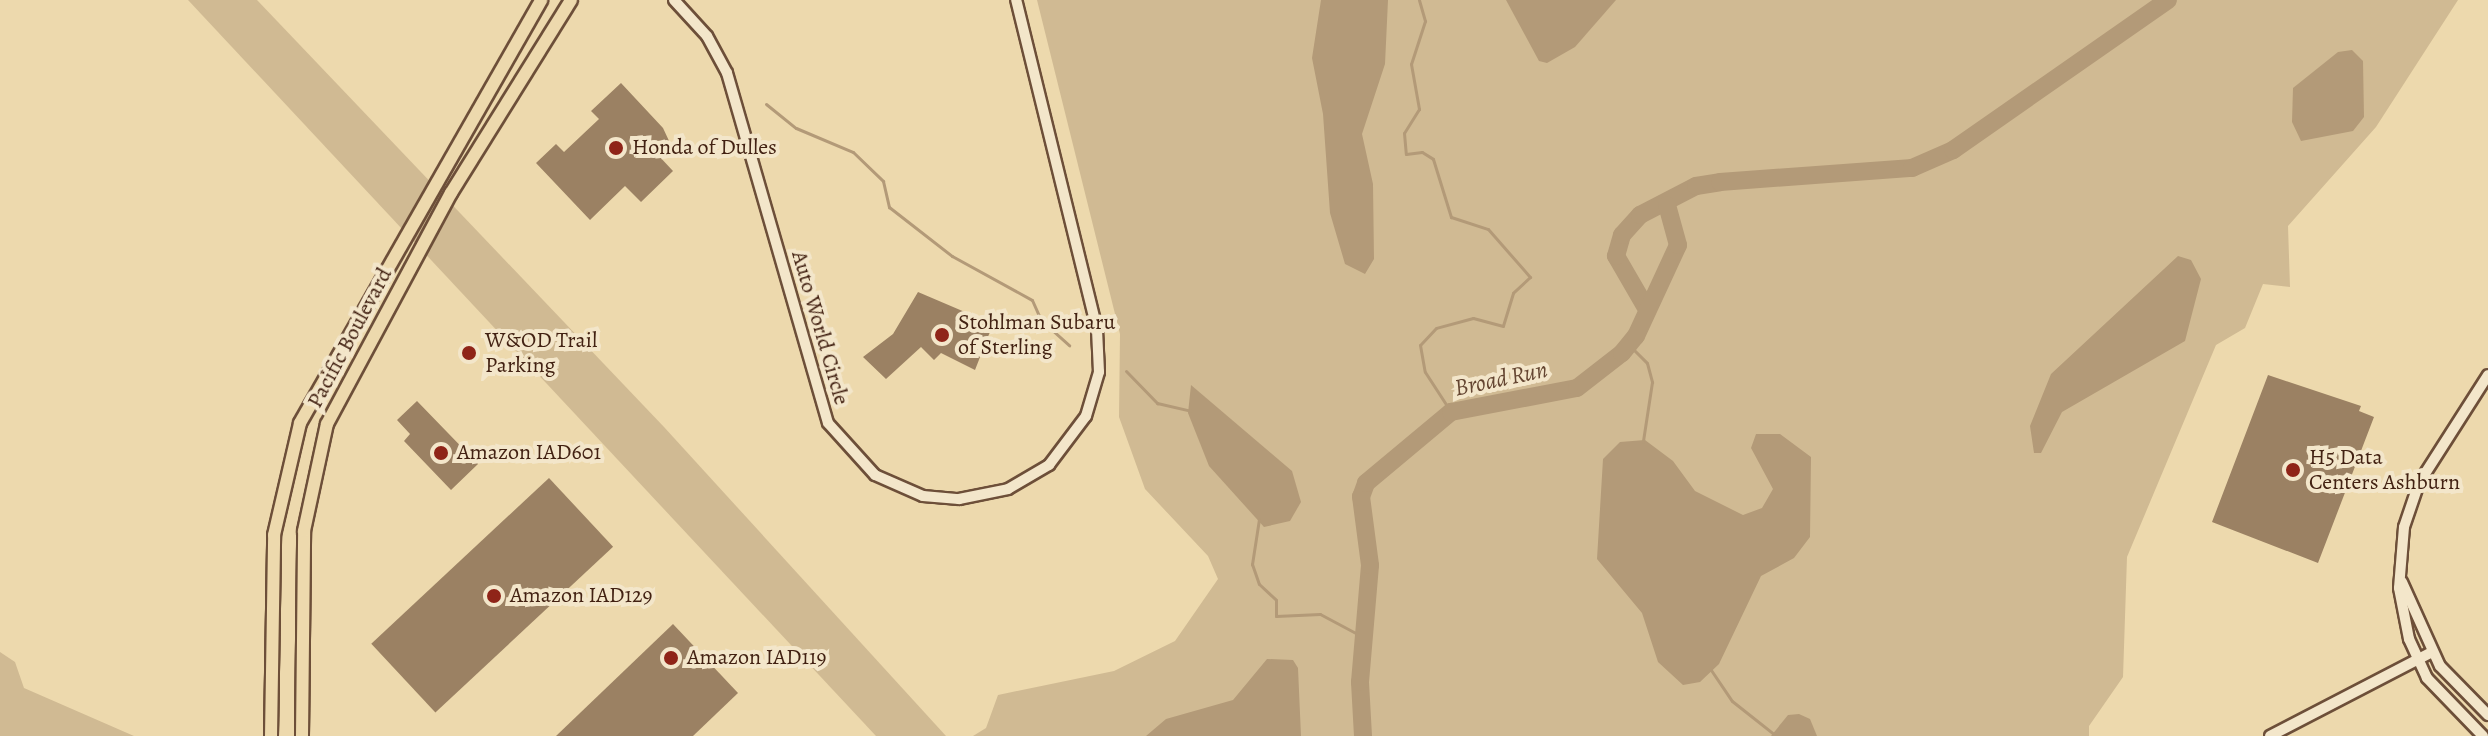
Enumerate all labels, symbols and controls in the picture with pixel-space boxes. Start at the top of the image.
place label: Honda of Dulles [632,135,777,161]
marker: Honda of Dulles [607,139,625,157]
street label: Auto World Circle [785,248,855,408]
street label: Pacific Boulevard [302,263,398,413]
place label: Stohlman Subaru of Sterling [958,309,1115,360]
marker: Stohlman Subaru of Sterling [933,326,951,344]
place label: W&OD Trail Parking [485,327,597,378]
marker: W&OD Trail Parking [460,344,478,362]
water label: Broad Run [1452,355,1550,403]
place label: Amazon IAD601 [457,440,601,466]
marker: Amazon IAD601 [432,444,450,462]
place label: H5 Data Centers Ashburn [2309,444,2460,496]
marker: H5 Data Centers Ashburn [2284,461,2302,479]
place label: Amazon IAD129 [510,583,652,609]
marker: Amazon IAD129 [485,587,503,605]
place label: Amazon IAD119 [687,645,827,671]
marker: Amazon IAD119 [662,649,680,667]

